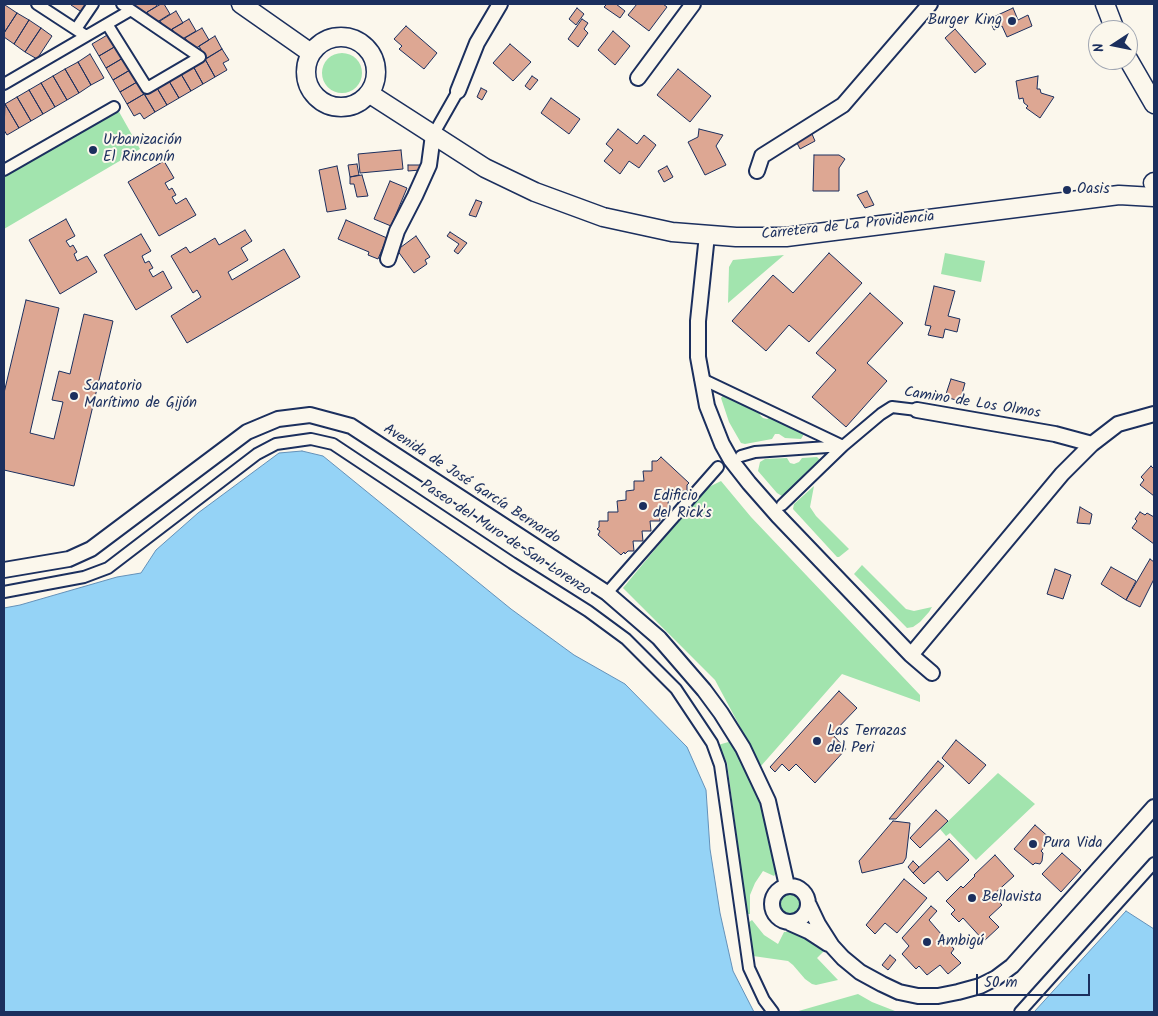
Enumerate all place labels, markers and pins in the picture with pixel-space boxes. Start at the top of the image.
place label: Burger King [928,12,1002,30]
marker: Burger King [1006,15,1018,27]
place label: Urbanización El Rinconín [103,132,182,167]
marker: Urbanización El Rinconín [87,144,99,156]
place label: Oasis [1077,181,1110,199]
marker: Oasis [1061,184,1073,196]
place label: Sanatorio Marítimo de Gijón [84,378,197,413]
marker: Sanatorio Marítimo de Gijón [68,390,80,402]
place label: Edificio del Rick's [653,488,712,523]
marker: Edificio del Rick's [637,500,649,512]
place label: Las Terrazas del Peri [827,723,906,758]
marker: Las Terrazas del Peri [811,735,823,747]
place label: Pura Vida [1043,835,1102,853]
marker: Pura Vida [1027,838,1039,850]
place label: Bellavista [982,889,1042,907]
marker: Bellavista [966,892,978,904]
place label: Ambigú [937,933,984,951]
marker: Ambigú [921,936,933,948]

